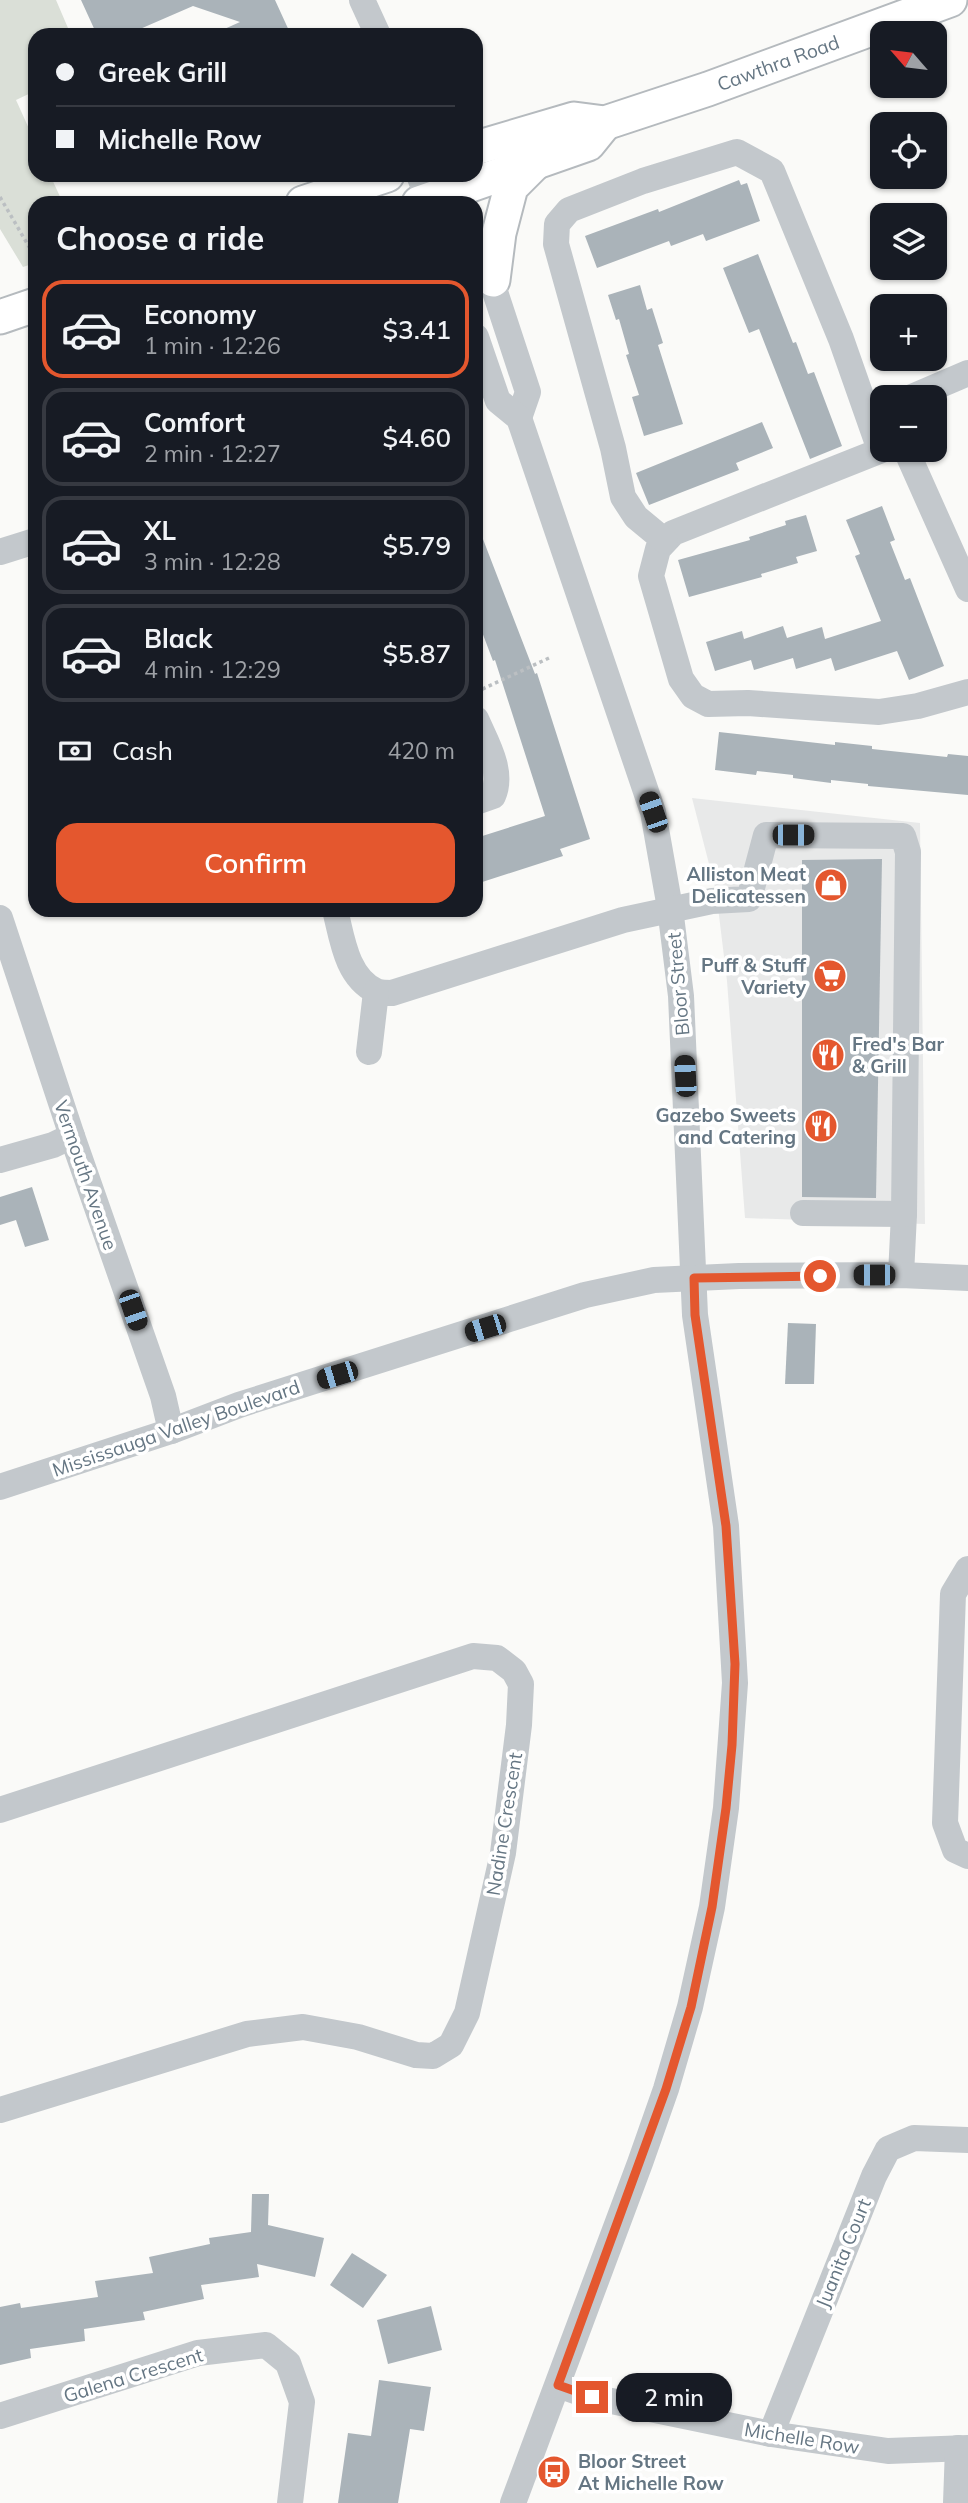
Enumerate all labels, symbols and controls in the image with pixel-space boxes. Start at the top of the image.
north arrow [870,21,947,98]
map controls [870,21,947,462]
street label: Cawthra Road [714,30,842,96]
text: Greek Grill [98,56,227,89]
button: locate [870,112,947,189]
text: Michelle Row [98,123,261,156]
button: layers [870,203,947,280]
text: Choose a ride [56,218,264,258]
button: + [870,294,947,371]
icon: car [60,298,123,361]
text: Economy [144,298,256,331]
text: $3.41 [382,313,451,346]
text: 1 min · 12:26 [144,331,281,360]
button: − [870,385,947,462]
icon: car [60,406,123,469]
text: Comfort [144,406,245,439]
text: $4.60 [382,421,451,454]
text: 2 min · 12:27 [144,439,281,468]
icon: car [60,514,123,577]
text: XL [144,514,176,547]
text: $5.79 [382,529,451,562]
text: 3 min · 12:28 [144,547,281,576]
icon: car [60,622,123,685]
text: Black [144,622,212,655]
text: $5.87 [382,637,451,670]
text: 4 min · 12:29 [144,655,281,684]
icon: cash [56,732,94,770]
text: Cash [112,734,173,767]
text: 420 m [387,736,455,765]
car [637,789,670,835]
button: Confirm [56,823,455,903]
car [773,825,815,846]
place label: Alliston Meat Delicatessen [687,862,806,908]
shop icon: Alliston Meat Delicatessen [812,866,850,904]
street label: Bloor Street [662,931,694,1037]
place label: Puff & Stuff Variety [701,953,807,999]
supermarket icon: Puff & Stuff Variety [811,957,849,995]
place label: Fred's Bar & Grill [852,1032,944,1078]
restaurant icon: Fred's Bar & Grill [809,1036,847,1074]
car [674,1054,697,1098]
street label: Vermouth Avenue [49,1097,123,1253]
place label: Gazebo Sweets and Catering [656,1103,796,1149]
restaurant icon: Gazebo Sweets and Catering [802,1107,840,1145]
route start [804,1260,836,1292]
car [854,1265,896,1286]
car [117,1287,150,1333]
car [462,1312,509,1344]
car [314,1359,361,1391]
street label: Mississauga Valley Boulevard [49,1374,303,1482]
street label: Nadine Crescent [481,1750,527,1897]
street label: Juanita Court [810,2195,876,2311]
street label: Galena Crescent [60,2342,206,2408]
callout: 2 min [616,2372,732,2422]
route end [576,2381,608,2413]
text: 2 min [644,2383,704,2412]
street label: Michelle Row [743,2417,861,2459]
place label: Bloor Street At Michelle Row [578,2449,724,2495]
bus stop icon: Bloor Street At Michelle Row [535,2453,573,2491]

